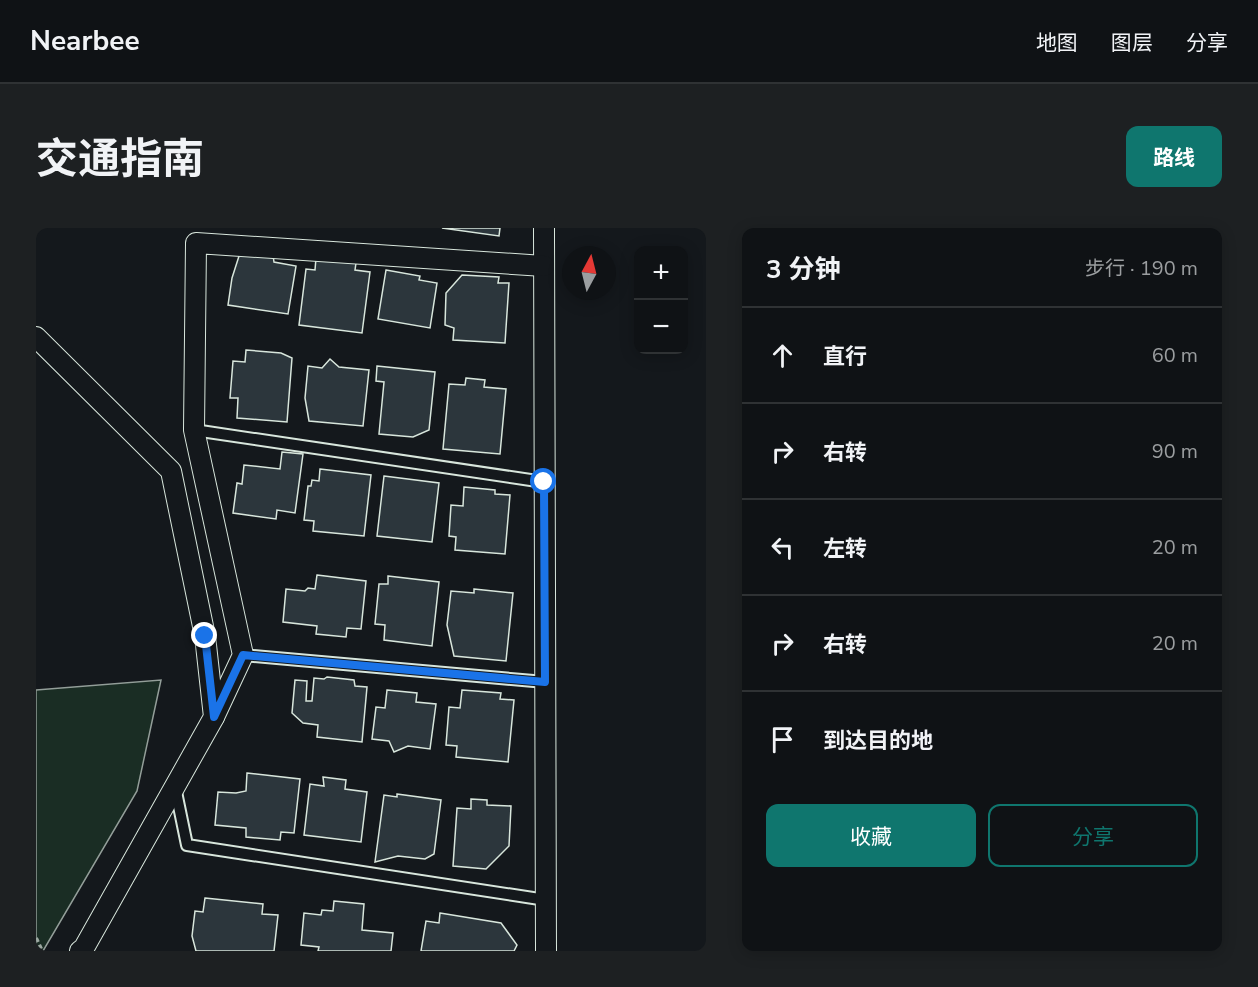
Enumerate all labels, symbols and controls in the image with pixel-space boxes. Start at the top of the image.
text: Nearbee [30,22,140,60]
text: 地图 [1036,29,1078,57]
text: 图层 [1111,29,1153,57]
text: 分享 [1186,29,1228,57]
button: 路线 [1126,126,1222,187]
text: 交通指南 [36,131,204,188]
north arrow [562,246,616,300]
map controls [634,246,688,354]
button: + [634,246,688,300]
text: 3 分钟 [766,252,841,287]
text: 步行 · 190 m [1085,255,1198,282]
button: − [634,300,688,354]
icon: ahead [766,339,799,372]
text: 直行 [823,342,867,372]
text: 60 m [1152,342,1198,369]
icon: right [766,435,799,468]
text: 右转 [823,438,867,468]
text: 90 m [1152,438,1198,465]
route start [530,468,556,494]
icon: left [766,531,799,564]
text: 左转 [823,534,867,564]
text: 20 m [1152,534,1198,561]
route end [191,622,217,648]
icon: right [766,627,799,660]
text: 右转 [823,630,867,660]
text: 20 m [1152,630,1198,657]
icon: arrive [766,723,799,756]
text: 到达目的地 [823,726,933,756]
button: 收藏 [766,804,976,867]
button: 分享 [988,804,1198,867]

